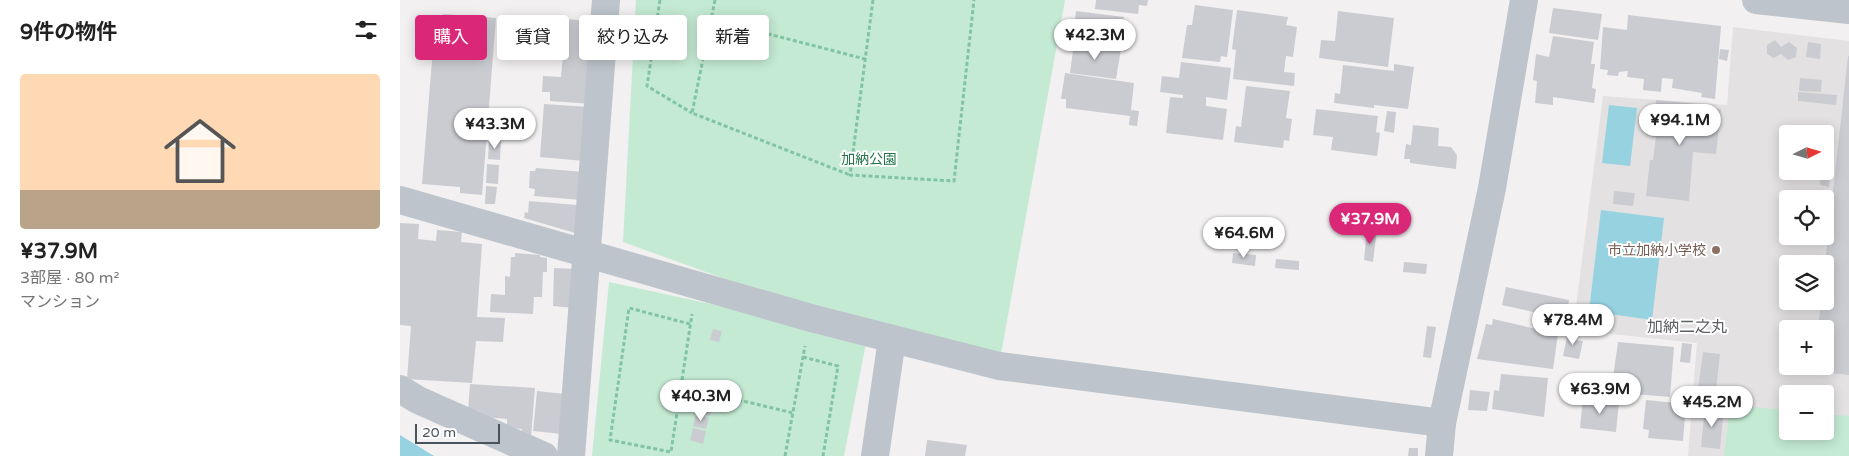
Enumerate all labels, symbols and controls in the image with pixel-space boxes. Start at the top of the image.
chip: 購入 [415,15,487,60]
chip: 賃貸 [497,15,569,60]
chip: 絞り込み [579,15,687,60]
chip: 新着 [697,15,769,60]
icon: filters [352,16,380,44]
pin: ¥42.3M [1054,18,1136,61]
text: 9件の物件 [20,20,117,45]
text: ¥42.3M [1065,25,1125,45]
pin: ¥94.1M [1639,104,1721,146]
icon: home [155,106,245,196]
pin: ¥43.3M [454,108,536,150]
text: ¥94.1M [1650,110,1710,130]
text: ¥43.3M [465,114,525,134]
north arrow [1779,125,1834,180]
map controls [1779,125,1834,440]
park label: 加納公園 [841,151,897,168]
button: locate [1779,190,1834,245]
pin: ¥37.9M [1329,202,1411,245]
text: ¥37.9M [1340,209,1400,229]
pin: ¥64.6M [1203,216,1285,259]
text: ¥64.6M [1214,223,1274,243]
text: ¥37.9M [20,239,98,264]
place label: 市立加納小学校 [1608,242,1706,259]
marker: 市立加納小学校 [1710,244,1722,256]
button: layers [1779,255,1834,310]
text: 3部屋 · 80 m² [20,268,119,288]
text: マンション [20,292,100,312]
pin: ¥78.4M [1532,304,1614,346]
text: ¥78.4M [1543,310,1603,330]
district label: 加納二之丸 [1647,317,1727,337]
button: + [1779,320,1834,375]
pin: ¥63.9M [1559,372,1641,415]
text: ¥63.9M [1570,379,1630,399]
pin: ¥40.3M [660,380,742,422]
button: − [1779,385,1834,440]
text: ¥40.3M [671,386,731,406]
pin: ¥45.2M [1671,386,1753,428]
text: ¥45.2M [1682,392,1742,412]
scale bar [415,421,500,444]
text: 20 m [422,424,456,441]

